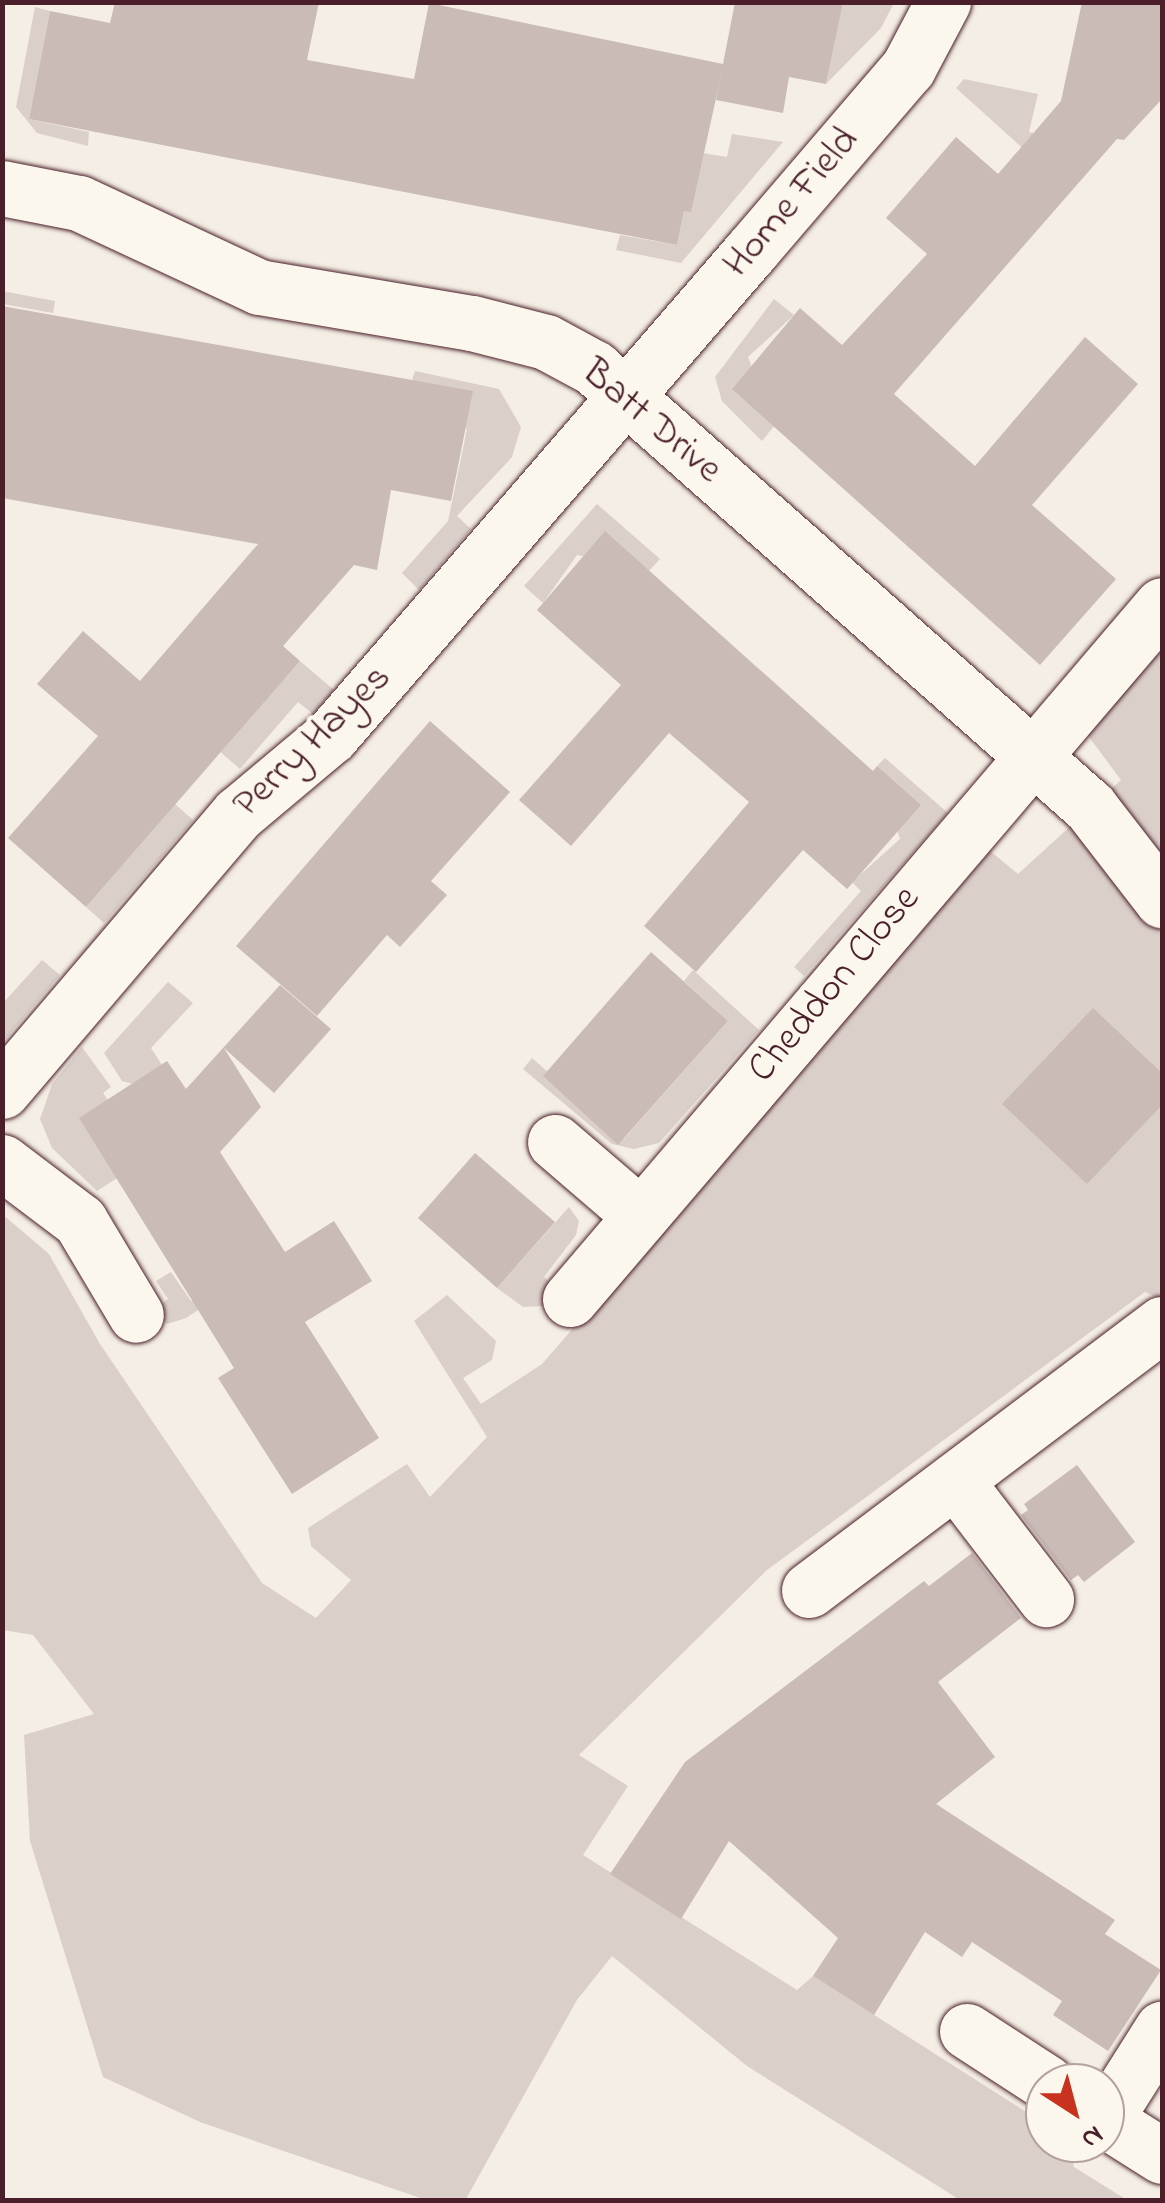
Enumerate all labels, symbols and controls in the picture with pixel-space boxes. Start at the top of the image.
street label: Home Field [714,118,870,288]
street label: Batt Drive [571,349,731,495]
street label: Perry Hayes [224,655,402,829]
street label: Cheddon Close [739,877,931,1093]
north arrow [1025,2063,1125,2163]
text: N [1072,2114,1111,2158]

